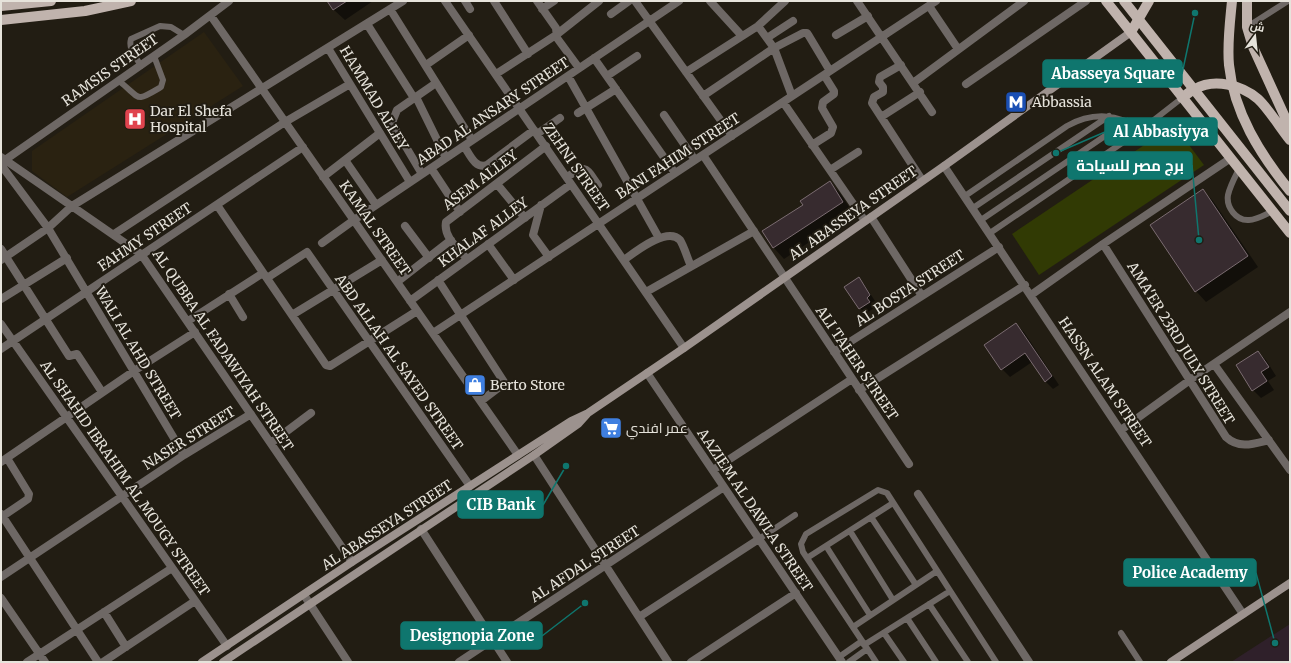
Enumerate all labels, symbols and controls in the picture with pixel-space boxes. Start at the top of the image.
north arrow [1235,16,1275,56]
text: ش [1249,18,1266,35]
street label: RAMSIS STREET [58,30,162,110]
street label: HAMMAD ALLEY [336,43,413,154]
street label: ABAD AL ANSARY STREET [412,53,573,169]
callout: Abasseya Square [1043,60,1182,87]
text: Abasseya Square [1050,64,1175,83]
metro station icon: Abbassia [1003,89,1029,115]
place label: Abbassia [1031,93,1092,111]
place label: Dar El Shefa Hospital [150,102,233,136]
hospital icon: Dar El Shefa Hospital [122,106,148,132]
street label: BANI FAHIM STREET [612,109,744,203]
callout: Al Abbasiyya [1105,118,1217,145]
street label: ZEHNI STREET [539,119,613,215]
text: Al Abbasiyya [1112,122,1209,141]
street label: ASEM ALLEY [438,145,522,215]
callout: برج مصر للسياحة [1068,152,1192,179]
text: برج مصر للسياحة [1076,156,1184,176]
street label: AL ABASSEYA STREET [785,162,921,265]
street label: KAMAL STREET [335,177,415,279]
street label: KHALAF ALLEY [434,193,532,271]
street label: FAHMY STREET [94,199,196,275]
street label: AL QUBBA AL FADAWIYAH STREET [148,245,297,454]
street label: AL BOSTA STREET [851,246,968,331]
street label: AMA'ER 23RD JULY STREET [1123,257,1239,428]
street label: ABD ALLAH AL SAYED STREET [331,270,467,454]
street label: WALI AL AHD STREET [91,283,185,423]
street label: ALI TAHER STREET [811,302,902,424]
street label: HASSN ALAM STREET [1055,313,1155,451]
street label: AL SHAHID IBRAHIM AL MOUGY STREET [36,356,214,599]
shop icon: Berto Store [462,372,488,398]
place label: Berto Store [490,376,565,394]
street label: NASER STREET [139,402,239,474]
supermarket icon: عمر افندي [598,415,624,441]
place label: عمر افندي [626,419,688,440]
street label: AAZIEM AL DAWLA STREET [693,424,817,595]
street label: AL ABASSEYA STREET [317,476,456,575]
callout: CIB Bank [458,491,543,518]
text: CIB Bank [467,495,536,514]
street label: AL AFDAL STREET [526,522,643,607]
callout: Police Academy [1124,559,1256,586]
text: Police Academy [1132,563,1248,582]
callout: Designopia Zone [401,622,542,649]
text: Designopia Zone [410,626,534,645]

